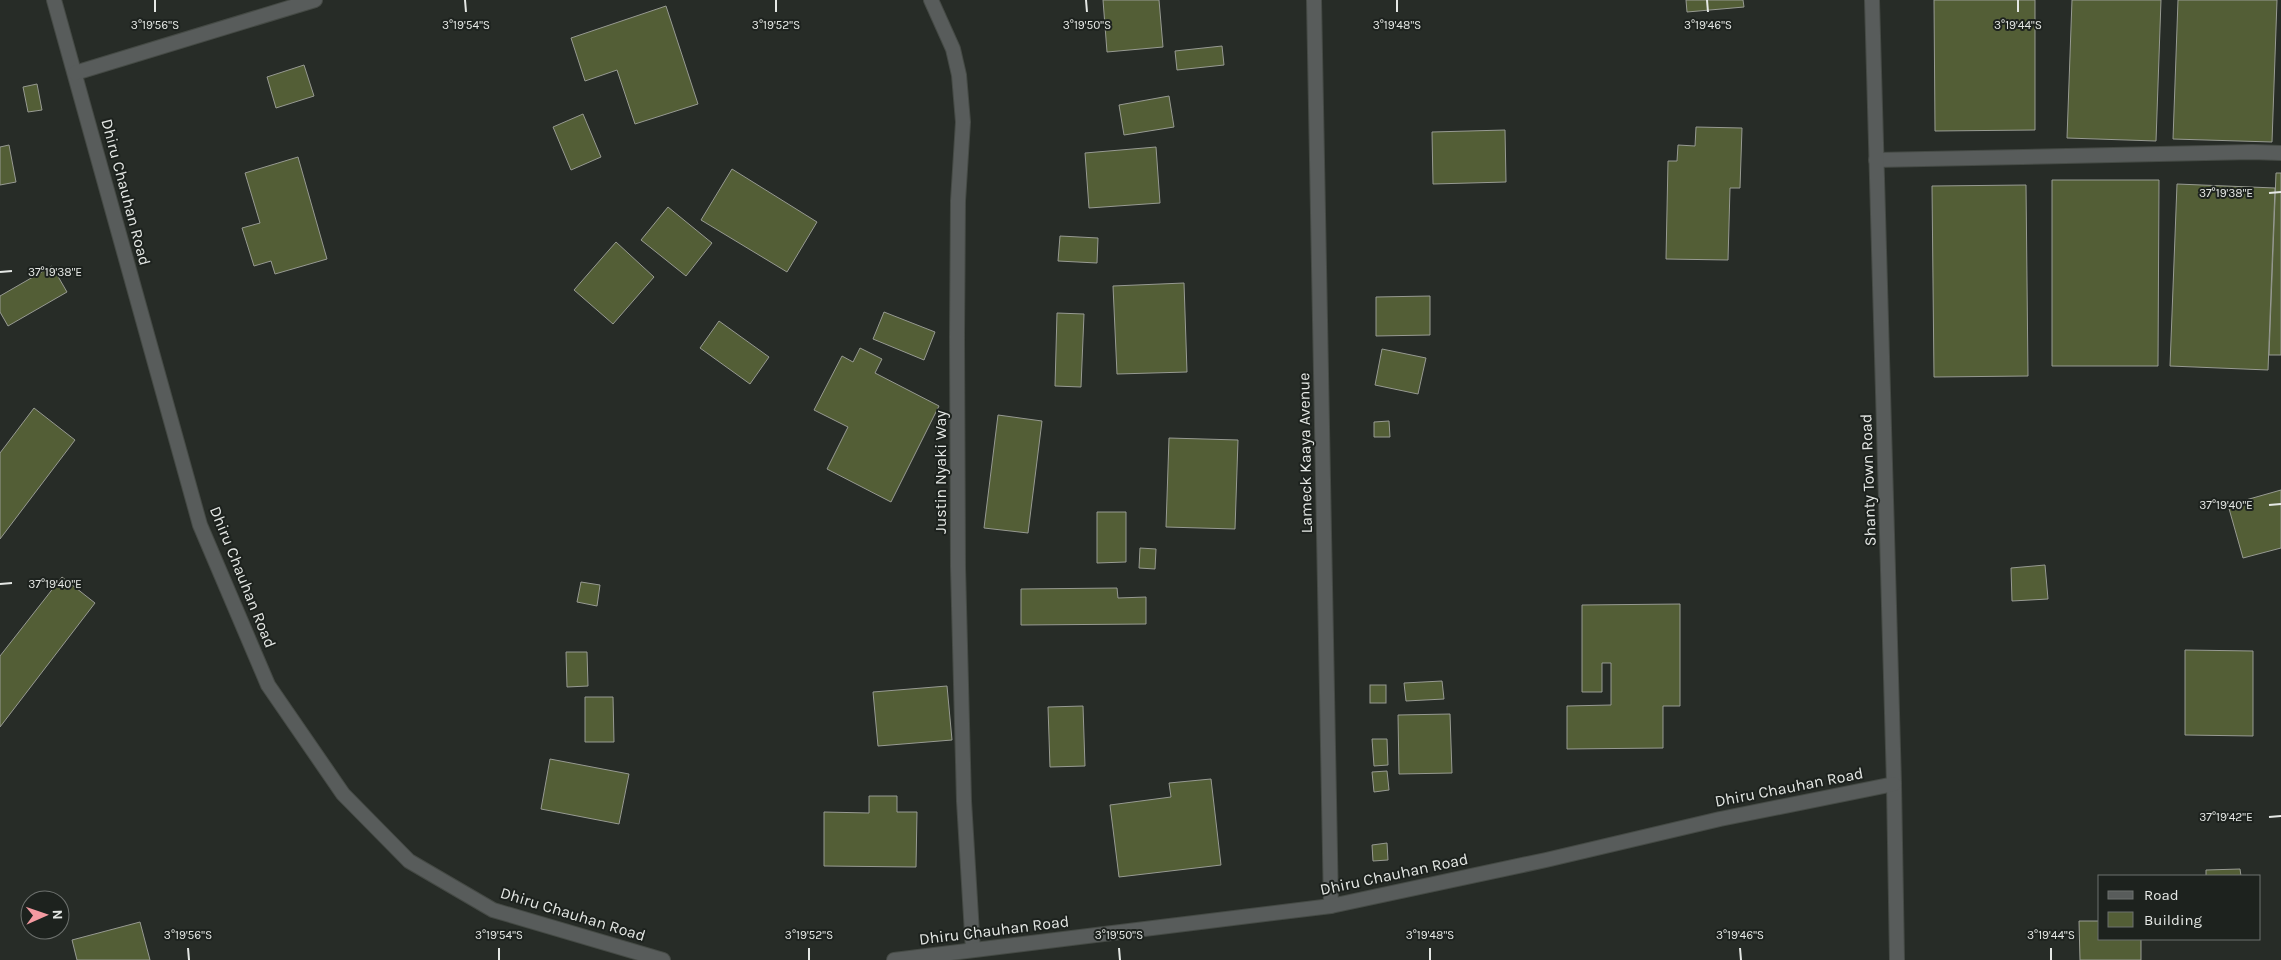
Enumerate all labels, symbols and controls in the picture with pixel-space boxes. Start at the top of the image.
text: 3°19'56"S [131,18,179,32]
text: 3°19'54"S [442,18,490,32]
text: 3°19'52"S [752,18,800,32]
text: 3°19'50"S [1063,18,1111,32]
text: 3°19'48"S [1373,18,1421,32]
text: 3°19'46"S [1684,18,1732,32]
text: 3°19'44"S [1994,18,2042,32]
street label: Dhiru Chauhan Road [97,117,155,267]
text: 37°19'38"E [2199,186,2253,200]
text: 37°19'38"E [28,265,82,279]
street label: Lameck Kaaya Avenue [1294,373,1316,533]
street label: Justin Nyaki Way [931,410,950,534]
street label: Shanty Town Road [1856,413,1880,547]
text: 37°19'40"E [2199,498,2253,512]
street label: Dhiru Chauhan Road [206,503,280,651]
text: 37°19'40"E [28,577,82,591]
street label: Dhiru Chauhan Road [1713,763,1865,811]
text: 37°19'42"E [2199,810,2253,824]
street label: Dhiru Chauhan Road [1318,849,1470,899]
legend [2098,875,2261,940]
street label: Dhiru Chauhan Road [498,883,648,945]
text: Road [2144,886,2179,904]
north arrow [20,890,70,940]
text: N [49,909,66,920]
street label: Dhiru Chauhan Road [918,911,1070,949]
text: Building [2144,911,2202,929]
text: 3°19'56"S [164,928,212,942]
text: 3°19'54"S [475,928,523,942]
text: 3°19'52"S [785,928,833,942]
text: 3°19'50"S [1095,928,1143,942]
text: 3°19'48"S [1406,928,1454,942]
text: 3°19'46"S [1716,928,1764,942]
text: 3°19'44"S [2027,928,2075,942]

